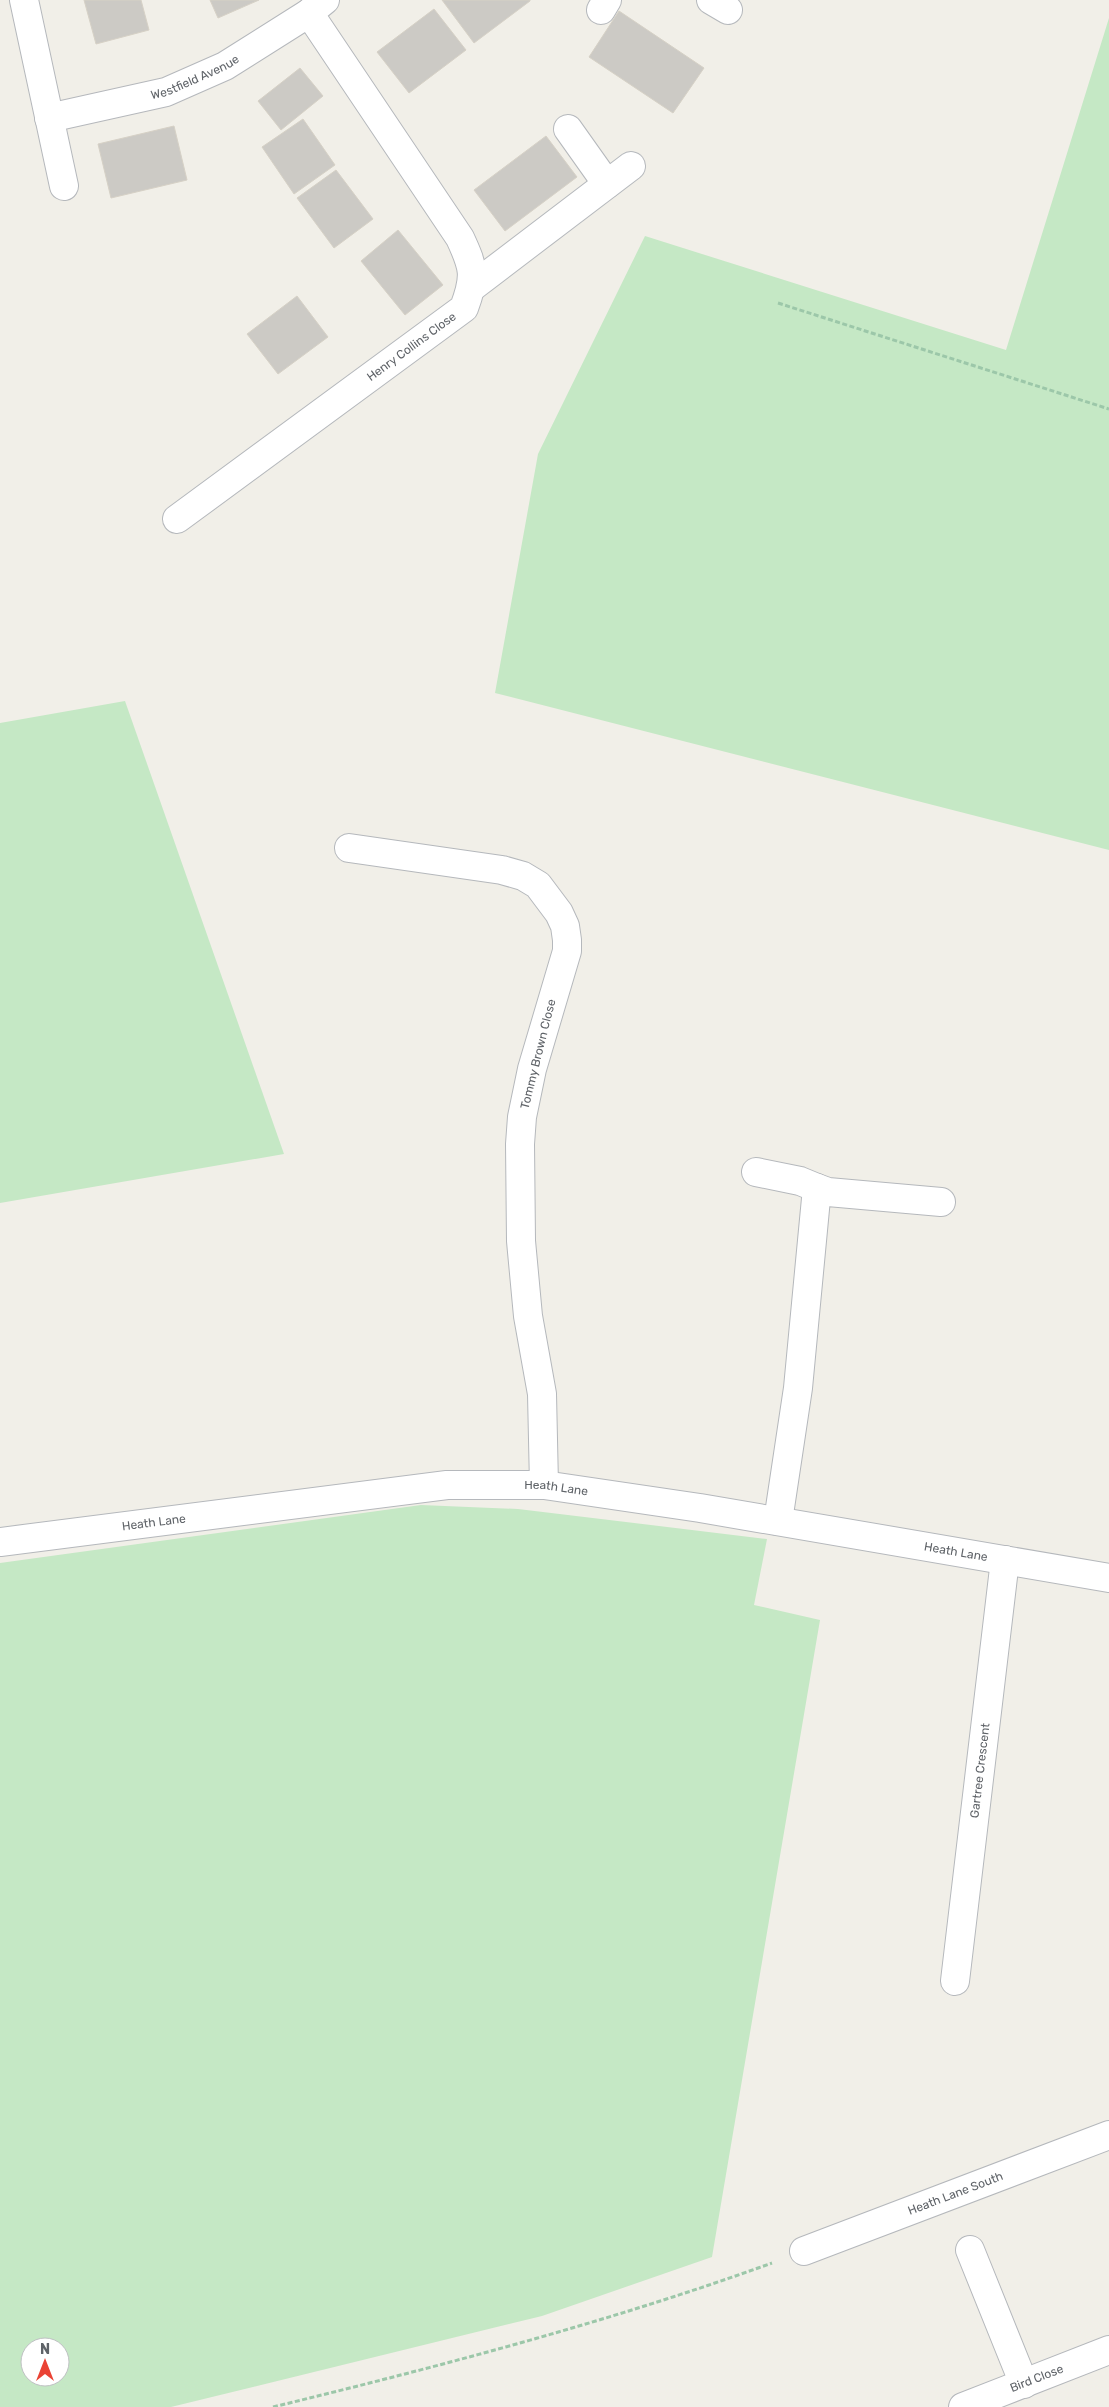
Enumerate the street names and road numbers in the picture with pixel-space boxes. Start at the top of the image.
street label: Westfield Avenue [149,52,242,102]
street label: Henry Collins Close [364,309,459,384]
street label: Tommy Brown Close [518,997,558,1110]
street label: Heath Lane [524,1478,589,1498]
street label: Heath Lane [121,1511,187,1533]
street label: Heath Lane [923,1539,989,1564]
street label: Gartree Crescent [967,1722,993,1819]
street label: Heath Lane South [906,2169,1005,2218]
street label: Bird Close [1008,2361,1066,2395]

